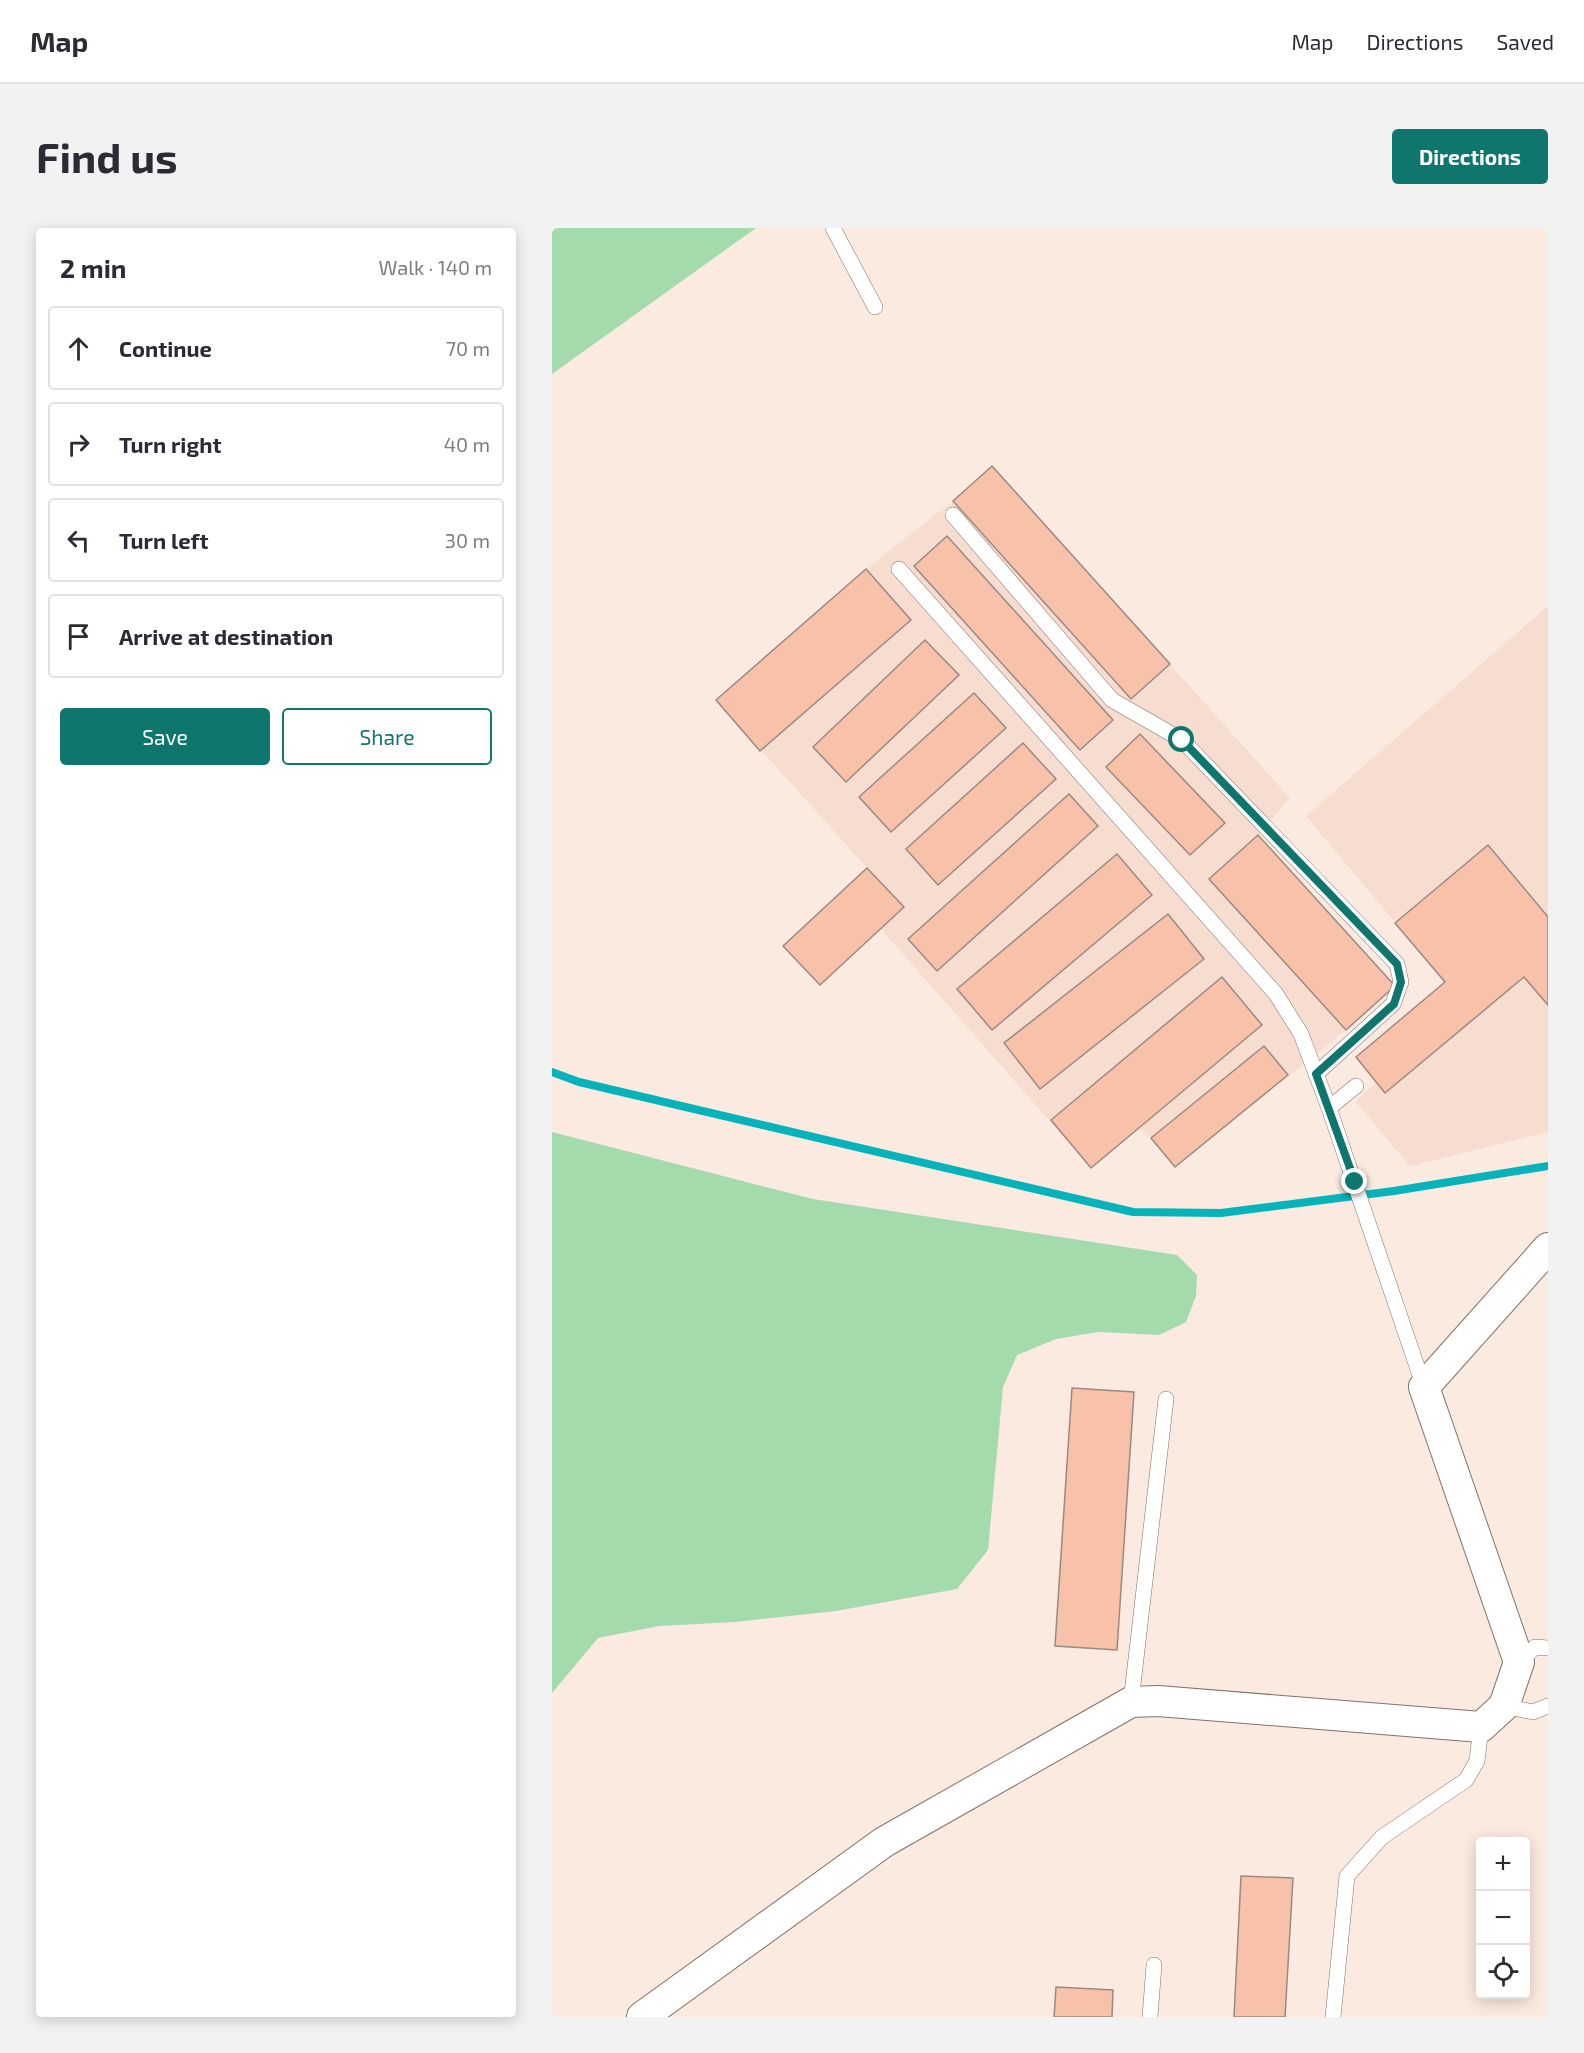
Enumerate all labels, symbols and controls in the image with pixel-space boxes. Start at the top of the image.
text: Map [30,24,88,58]
text: Map [1291,29,1334,54]
text: Directions [1367,29,1463,54]
text: Saved [1496,29,1554,54]
button: Directions [1392,129,1548,184]
text: Find us [36,131,178,181]
text: 2 min [60,252,126,283]
text: Walk · 140 m [378,255,492,279]
icon: ahead [62,332,95,365]
text: Continue [119,335,212,361]
text: 70 m [446,336,490,360]
icon: right [62,428,95,461]
text: Turn right [119,431,221,457]
text: 40 m [444,432,490,456]
icon: left [62,524,95,557]
text: Turn left [119,527,208,553]
text: 30 m [445,528,490,552]
icon: arrive [62,620,95,653]
text: Arrive at destination [119,623,333,649]
button: Save [60,708,270,765]
button: Share [282,708,492,765]
route start [1168,726,1194,752]
route end [1341,1168,1367,1194]
map controls [1476,1837,1530,1999]
button: + [1476,1837,1530,1891]
button: − [1476,1891,1530,1945]
button: locate [1476,1945,1530,1999]

